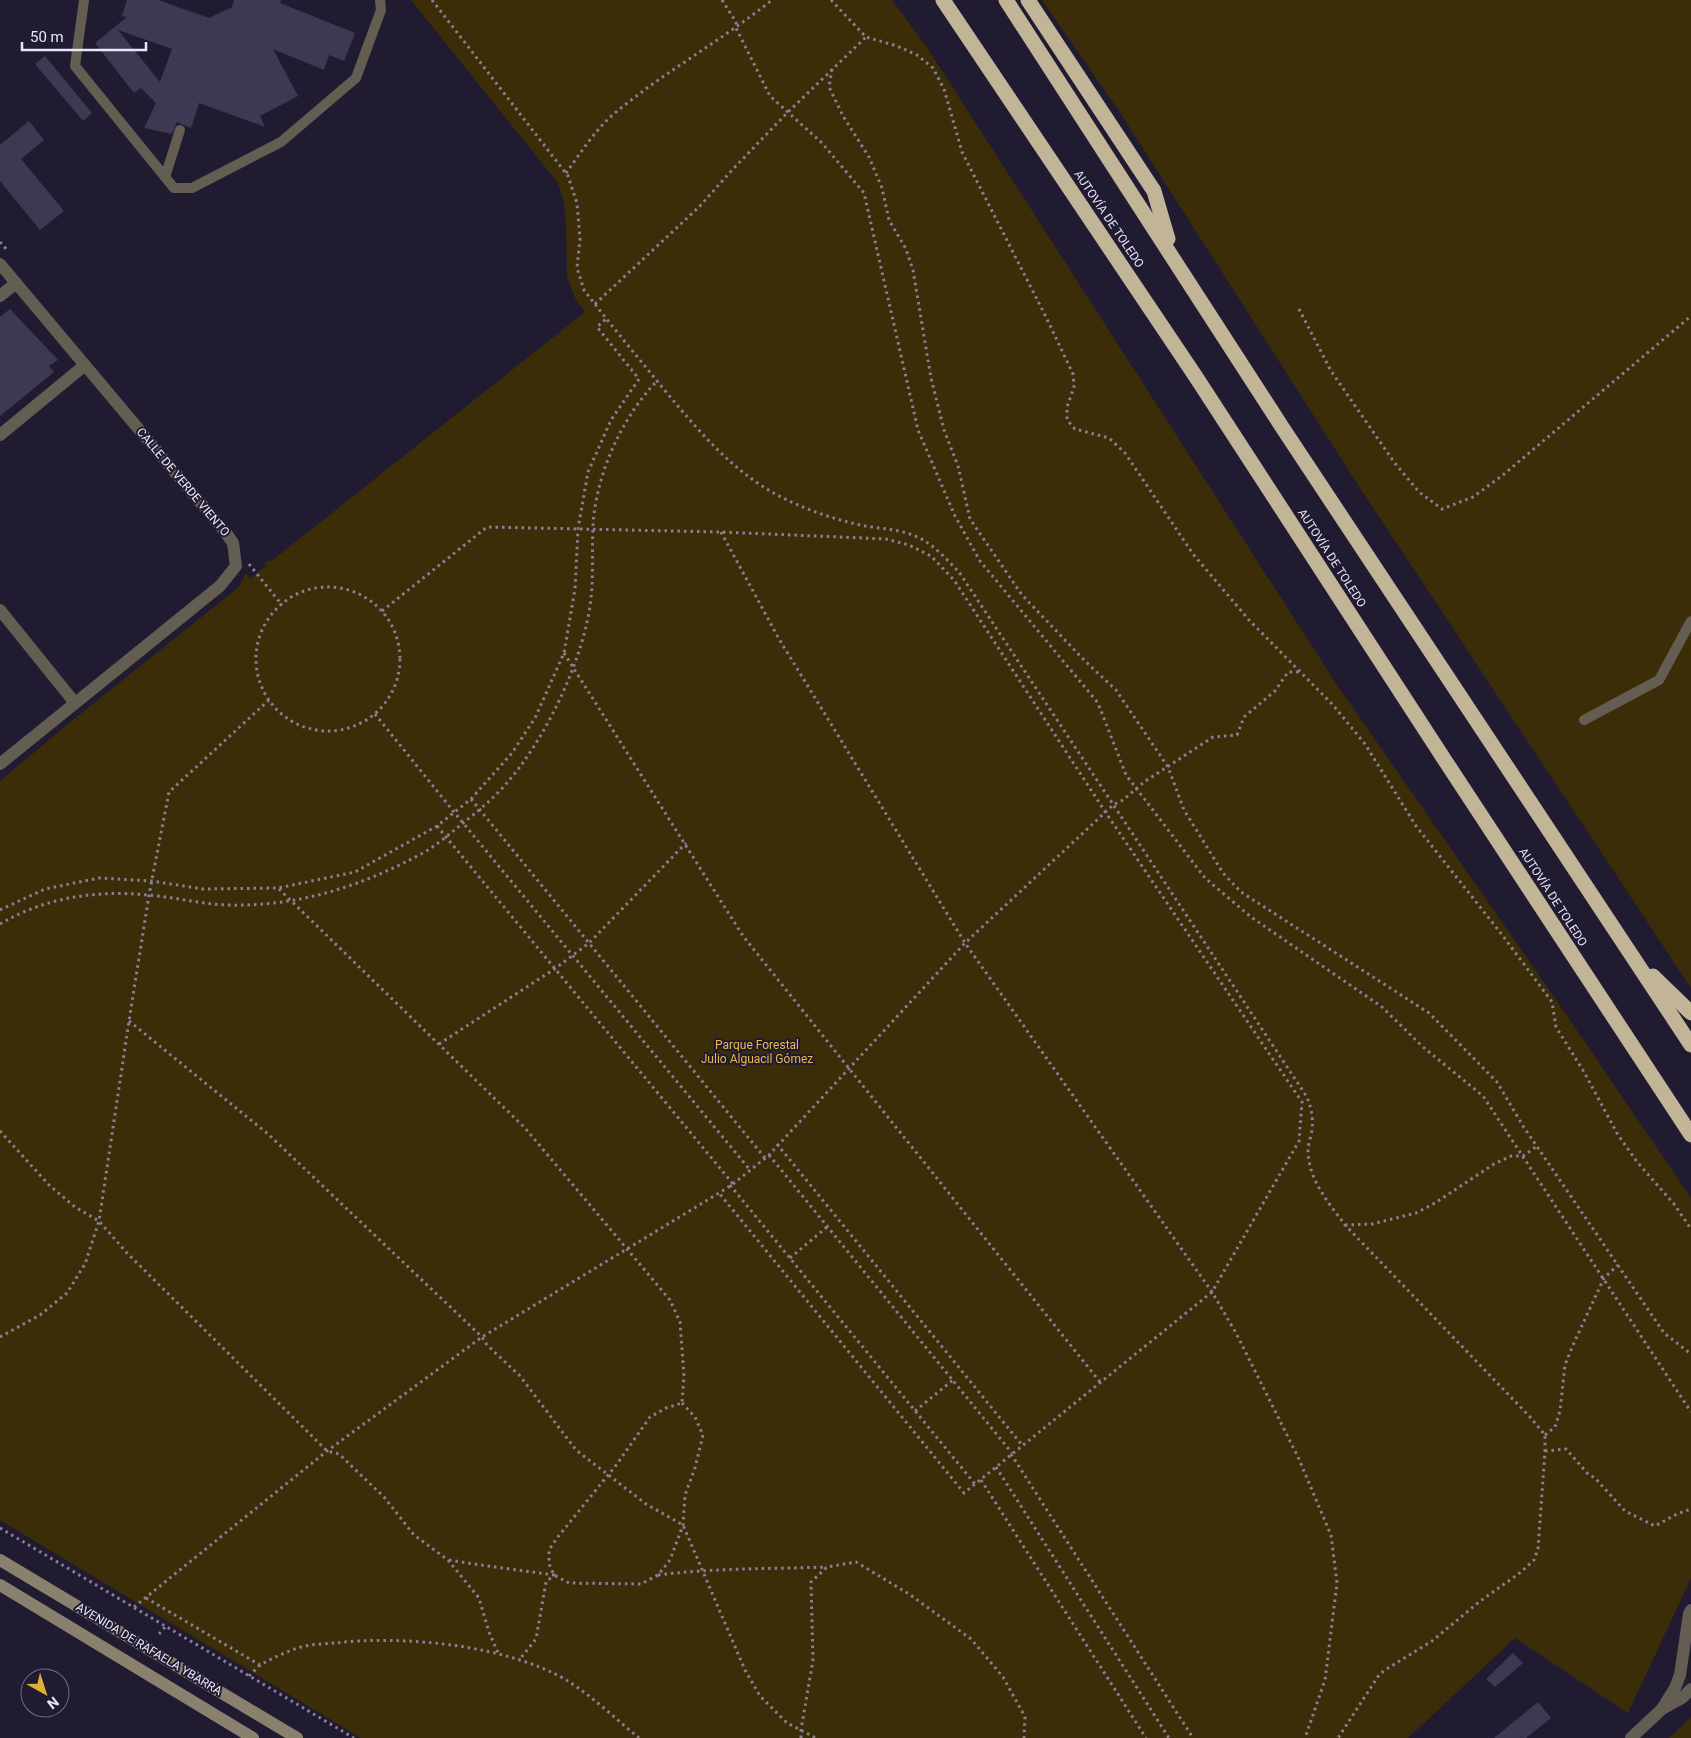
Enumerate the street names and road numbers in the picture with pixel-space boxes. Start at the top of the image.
street label: AUTOVÍA DE TOLEDO [1071,167,1148,270]
street label: CALLE DE VERDE VIENTO [134,425,232,539]
street label: AUTOVÍA DE TOLEDO [1295,506,1370,610]
street label: AUTOVÍA DE TOLEDO [1516,845,1591,949]
street label: AVENIDA DE RAFAELA YBARRA [73,1600,225,1698]

